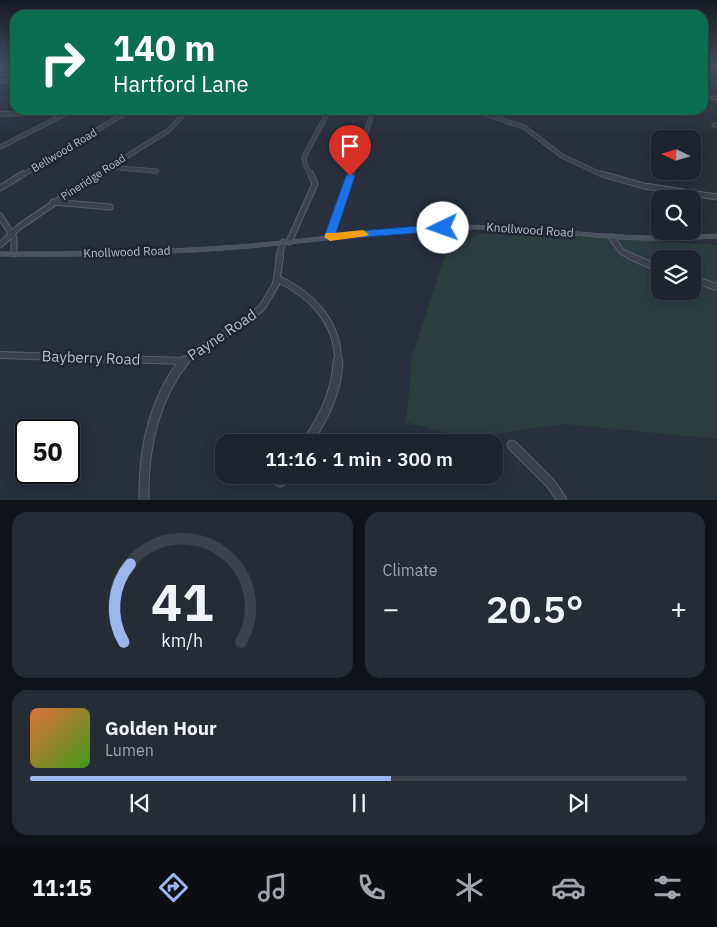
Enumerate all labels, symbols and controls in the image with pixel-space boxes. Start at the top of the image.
text: 140 m [113,25,216,71]
icon: right [30,30,95,95]
text: Hartford Lane [113,69,249,98]
street label: Bellwood Road [29,125,99,175]
pin [329,125,371,176]
north arrow [651,130,701,180]
map controls [651,130,701,300]
icon: arrive [336,132,364,160]
street label: Pineridge Road [58,151,128,203]
button: search [651,190,701,240]
position arrow [416,201,468,253]
street label: Knollwood Road [486,219,574,240]
street label: Knollwood Road [83,242,171,261]
button: layers [651,250,701,300]
street label: Payne Road [184,305,260,365]
street label: Bayberry Road [41,346,141,369]
speed limit sign: 50 [15,419,80,484]
text: 11:16 · 1 min · 300 m [265,447,453,471]
text: Climate [383,560,438,580]
text: 41 [151,568,213,635]
text: 20.5° [486,584,584,633]
text: − [383,590,399,627]
text: + [670,590,687,627]
text: km/h [161,629,203,652]
text: Golden Hour [105,716,217,740]
text: Lumen [105,740,154,760]
icon: previous [126,789,154,817]
icon: pause [345,789,373,817]
icon: next [564,789,592,817]
icon: directions [156,870,191,905]
icon: music [255,870,290,905]
icon: phone [354,870,389,905]
icon: climate [452,870,487,905]
icon: car [551,870,586,905]
icon: filters [650,870,685,905]
text: 11:15 [32,873,92,902]

